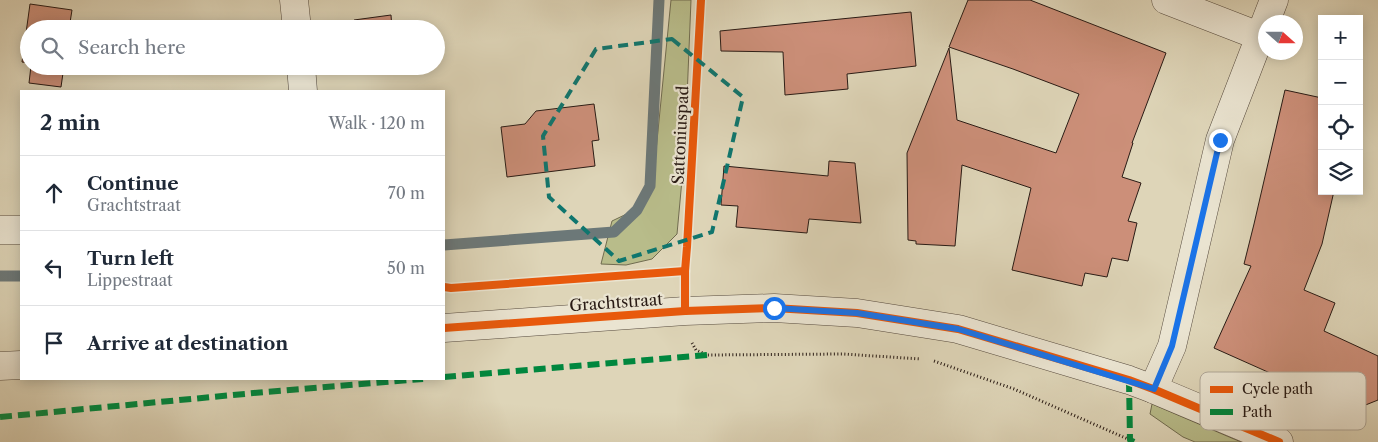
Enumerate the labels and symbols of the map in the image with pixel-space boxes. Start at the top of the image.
north arrow [1258,15,1303,60]
street label: Sattoniuspad [667,85,693,185]
route end [1209,129,1232,152]
street label: Grachtstraat [569,289,664,315]
route start [763,297,786,320]
legend [1200,372,1366,430]
text: Cycle path [1242,380,1313,398]
text: Path [1242,403,1272,421]

